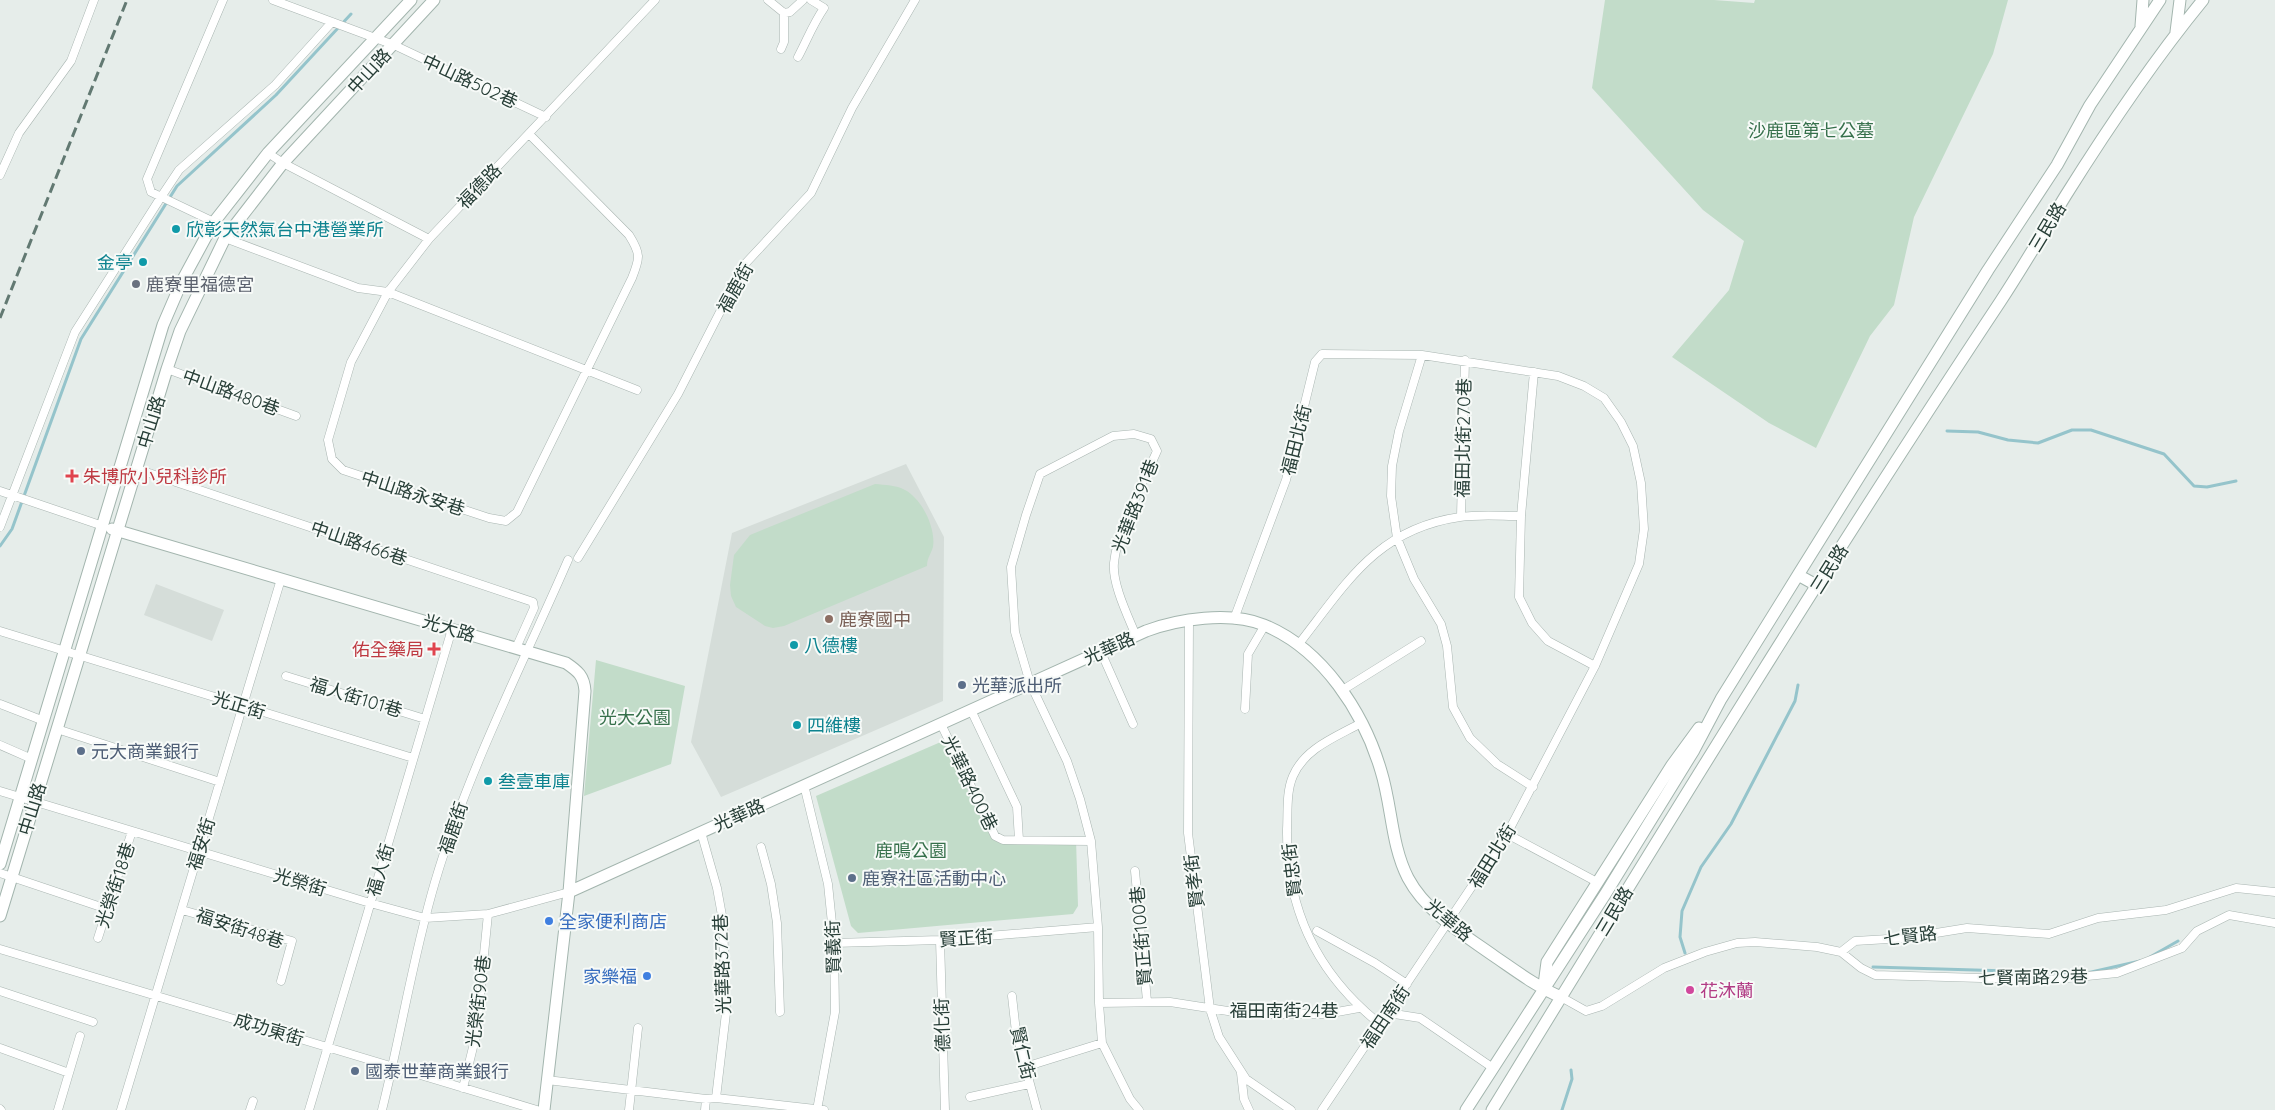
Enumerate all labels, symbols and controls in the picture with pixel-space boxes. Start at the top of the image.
street label: 中山路 [342,43,396,99]
street label: 中山路502巷 [419,49,521,113]
park label: 沙鹿區第七公墓 [1748,119,1874,142]
street label: 福德路 [452,159,506,213]
street label: 三民路 [2023,198,2071,256]
place label: 欣彰天然氣台中港營業所 [186,218,384,241]
marker: 欣彰天然氣台中港營業所 [170,223,182,235]
place label: 金亭 [97,251,133,274]
marker: 金亭 [137,256,149,268]
street label: 福鹿街 [712,259,758,317]
place label: 鹿寮里福德宮 [146,273,254,296]
marker: 鹿寮里福德宮 [130,278,142,290]
street label: 中山路480巷 [179,364,283,420]
street label: 福田北街270巷 [1450,378,1476,498]
street label: 中山路 [132,393,170,451]
street label: 福田北街 [1276,402,1316,478]
street label: 光華路391巷 [1107,456,1163,556]
place label: 朱博欣小兒科診所 [83,465,227,488]
street label: 中山路永安巷 [358,465,468,521]
marker: 朱博欣小兒科診所 [65,469,79,483]
street label: 中山路466巷 [308,516,410,570]
street label: 三民路 [1805,540,1853,598]
place label: 鹿寮國中 [839,608,911,631]
street label: 光大路 [420,609,478,647]
marker: 鹿寮國中 [823,613,835,625]
street label: 光華路 [1080,627,1138,669]
place label: 八德樓 [804,634,858,657]
place label: 佑全藥局 [352,638,424,661]
marker: 八德樓 [788,639,800,651]
marker: 佑全藥局 [428,643,440,655]
street label: 福人街101巷 [307,672,405,722]
place label: 光華派出所 [972,674,1062,697]
marker: 光華派出所 [956,679,968,691]
street label: 光正街 [210,686,268,724]
park label: 光大公園 [599,706,671,729]
place label: 四維樓 [807,714,861,737]
marker: 四維樓 [791,719,803,731]
street label: 光華路400巷 [937,732,1003,834]
place label: 元大商業銀行 [91,740,199,763]
marker: 元大商業銀行 [75,745,87,757]
place label: 叁壹車庫 [498,770,570,793]
marker: 叁壹車庫 [482,775,494,787]
street label: 中山路 [13,780,51,838]
street label: 光華路 [710,794,768,836]
street label: 福鹿街 [433,799,473,857]
street label: 福安街 [182,815,220,873]
street label: 福田北街 [1463,819,1521,893]
street label: 光榮街18巷 [90,839,140,931]
park label: 鹿鳴公園 [875,839,947,862]
street label: 福人街 [361,841,399,899]
street label: 賢忠街 [1277,842,1307,898]
street label: 賢孝街 [1179,853,1209,909]
street label: 光榮街 [271,863,329,901]
place label: 鹿寮社區活動中心 [862,867,1006,890]
marker: 鹿寮社區活動中心 [846,872,858,884]
street label: 三民路 [1590,882,1638,940]
street label: 賢正街100巷 [1125,885,1157,987]
street label: 光華路 [1421,894,1477,946]
street label: 福安街48巷 [193,903,287,953]
place label: 全家便利商店 [559,910,667,933]
street label: 光華路372巷 [709,913,735,1015]
marker: 全家便利商店 [543,915,555,927]
street label: 賢義街 [821,920,845,974]
street label: 七賢路 [1882,921,1938,951]
street label: 賢正街 [938,925,994,951]
street label: 光榮街90巷 [461,954,495,1048]
place label: 家樂福 [583,965,637,988]
street label: 七賢南路29巷 [1978,965,2088,989]
marker: 家樂福 [641,970,653,982]
place label: 花沐蘭 [1700,979,1754,1002]
street label: 福田南街 [1355,981,1415,1053]
marker: 花沐蘭 [1684,984,1696,996]
street label: 德化街 [930,998,954,1052]
street label: 福田南街24巷 [1229,999,1339,1022]
street label: 成功東街 [231,1007,307,1051]
street label: 賢仁街 [1006,1024,1040,1082]
place label: 國泰世華商業銀行 [365,1060,509,1083]
marker: 國泰世華商業銀行 [349,1065,361,1077]

